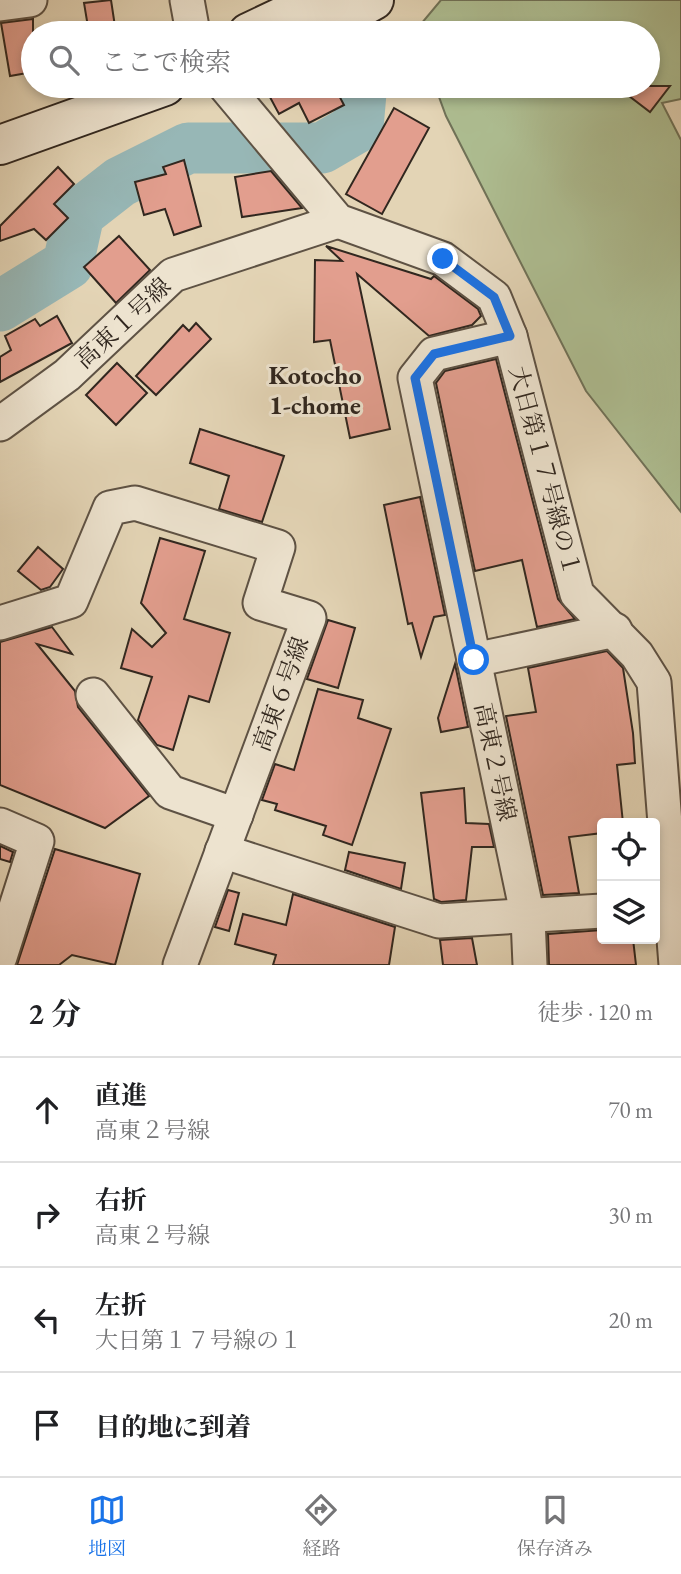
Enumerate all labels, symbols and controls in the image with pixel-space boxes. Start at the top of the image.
search box [21,21,660,98]
icon: search [45,41,83,79]
text: ここで検索 [101,45,231,79]
route end [427,243,458,274]
street label: 高東１号線 [68,270,177,375]
district label: Kotocho 1-chome [268,358,362,422]
street label: 大日第１７号線の１ [503,363,588,579]
street label: 高東６号線 [245,632,316,756]
route start [458,644,489,675]
street label: 高東２号線 [468,700,523,824]
map controls [597,818,660,944]
button: locate [597,818,660,881]
button: layers [597,881,660,944]
text: 2 分 [28,994,81,1033]
text: 徒歩 · 120 m [538,997,653,1027]
text: 直進 [95,1078,147,1112]
icon: ahead [28,1091,66,1129]
text: 70 m [608,1095,653,1125]
text: 高東２号線 [95,1115,210,1145]
text: 右折 [95,1183,147,1217]
icon: right [28,1196,66,1234]
text: 30 m [608,1200,653,1230]
text: 高東２号線 [95,1220,210,1250]
text: 左折 [95,1288,147,1322]
icon: left [28,1301,66,1339]
text: 20 m [608,1305,653,1335]
text: 大日第１７号線の１ [95,1325,302,1355]
icon: arrive [28,1406,66,1444]
text: 目的地に到着 [95,1410,251,1444]
tab: 地図 [88,1491,126,1561]
tab: 経路 [302,1491,341,1561]
tab: 保存済み [517,1491,593,1561]

